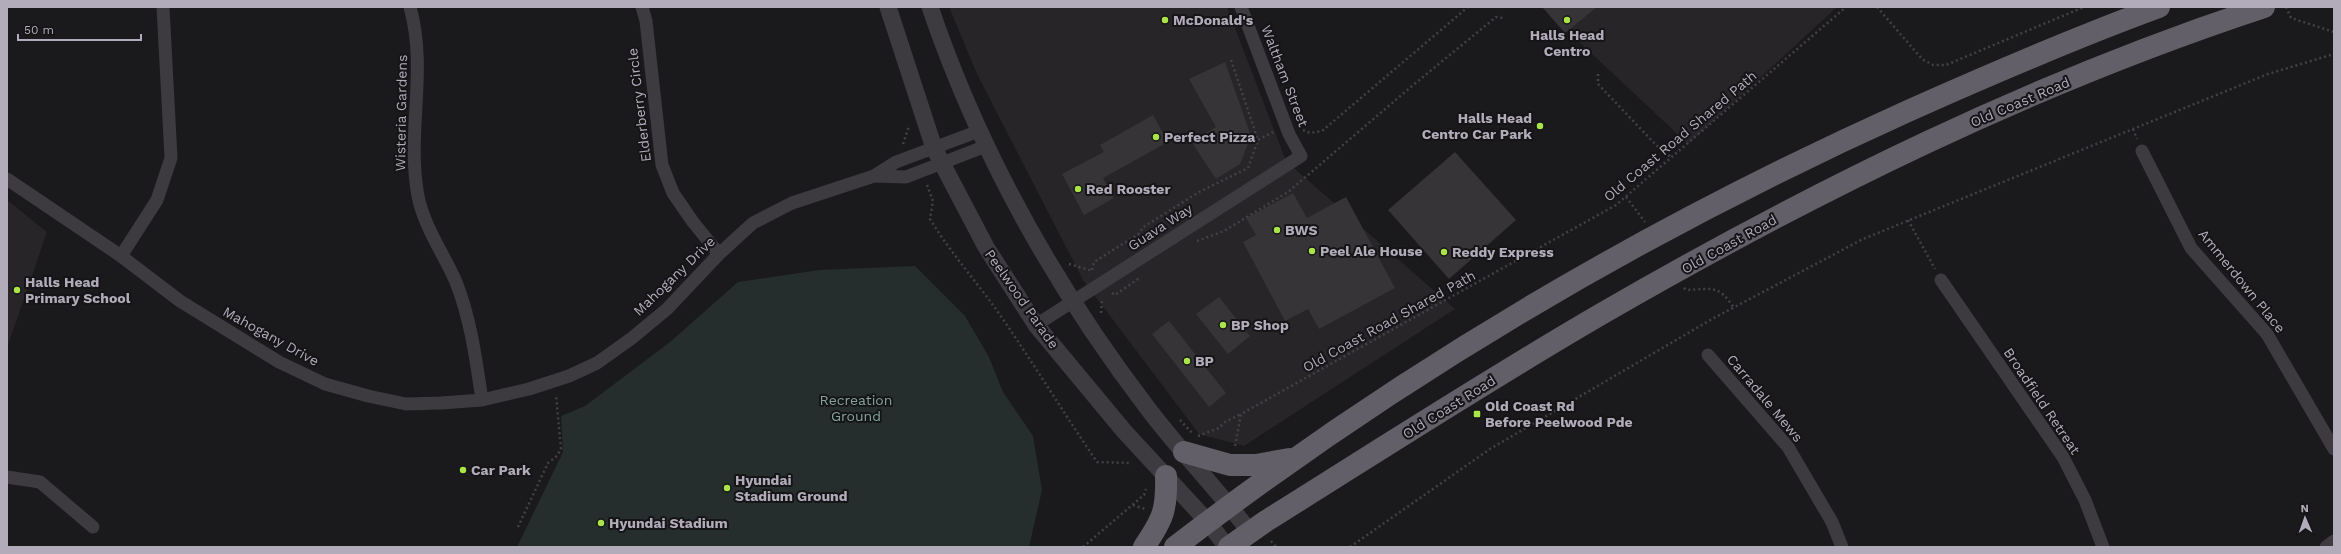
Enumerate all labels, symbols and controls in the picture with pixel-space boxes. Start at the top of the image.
place label: McDonald's [1173,12,1254,28]
marker: McDonald's [1160,15,1170,25]
marker: Halls Head Centro [1562,15,1572,25]
scale bar [18,16,141,42]
text: 50 m [24,23,54,37]
street label: Waltham Street [1258,23,1312,129]
place label: Halls Head Centro [1530,27,1604,59]
street label: Elderberry Circle [624,47,654,163]
street label: Wisteria Gardens [392,54,410,172]
street label: Old Coast Road Shared Path [1600,67,1760,205]
street label: Old Coast Road [1968,74,2072,130]
place label: Halls Head Centro Car Park [1422,110,1532,142]
marker: Halls Head Centro Car Park [1535,121,1545,131]
place label: Perfect Pizza [1164,129,1256,145]
marker: Perfect Pizza [1151,132,1161,142]
place label: Red Rooster [1086,181,1170,197]
marker: Red Rooster [1073,184,1083,194]
street label: Guava Way [1125,200,1196,254]
street label: Old Coast Road [1679,211,1779,277]
place label: BWS [1285,222,1318,238]
marker: BWS [1272,225,1282,235]
street label: Ammerdown Place [2195,226,2289,336]
street label: Mahogany Drive [630,233,718,319]
place label: Peel Ale House [1320,243,1423,259]
place label: Reddy Express [1452,244,1554,260]
street label: Peelwood Parade [982,246,1062,352]
marker: Peel Ale House [1307,246,1317,256]
marker: Reddy Express [1439,247,1449,257]
street label: Old Coast Road Shared Path [1300,267,1478,375]
place label: Halls Head Primary School [25,274,131,306]
marker: Halls Head Primary School [12,285,22,295]
street label: Mahogany Drive [220,303,322,369]
place label: BP Shop [1231,317,1289,333]
marker: BP Shop [1218,320,1228,330]
street label: Broadfield Retreat [2000,345,2084,457]
street label: Carradale Mews [1724,351,1806,445]
place label: BP [1195,353,1214,369]
marker: BP [1182,356,1192,366]
street label: Old Coast Road [1400,372,1498,442]
park label: Recreation Ground [820,392,892,424]
place label: Old Coast Rd Before Peelwood Pde [1485,398,1633,430]
marker: Old Coast Rd Before Peelwood Pde [1472,409,1482,419]
place label: Car Park [471,462,531,478]
marker: Car Park [458,465,468,475]
place label: Hyundai Stadium Ground [735,472,848,504]
marker: Hyundai Stadium Ground [722,483,732,493]
north arrow [2285,498,2325,538]
text: N [2300,502,2309,515]
place label: Hyundai Stadium [609,515,728,531]
marker: Hyundai Stadium [596,518,606,528]

